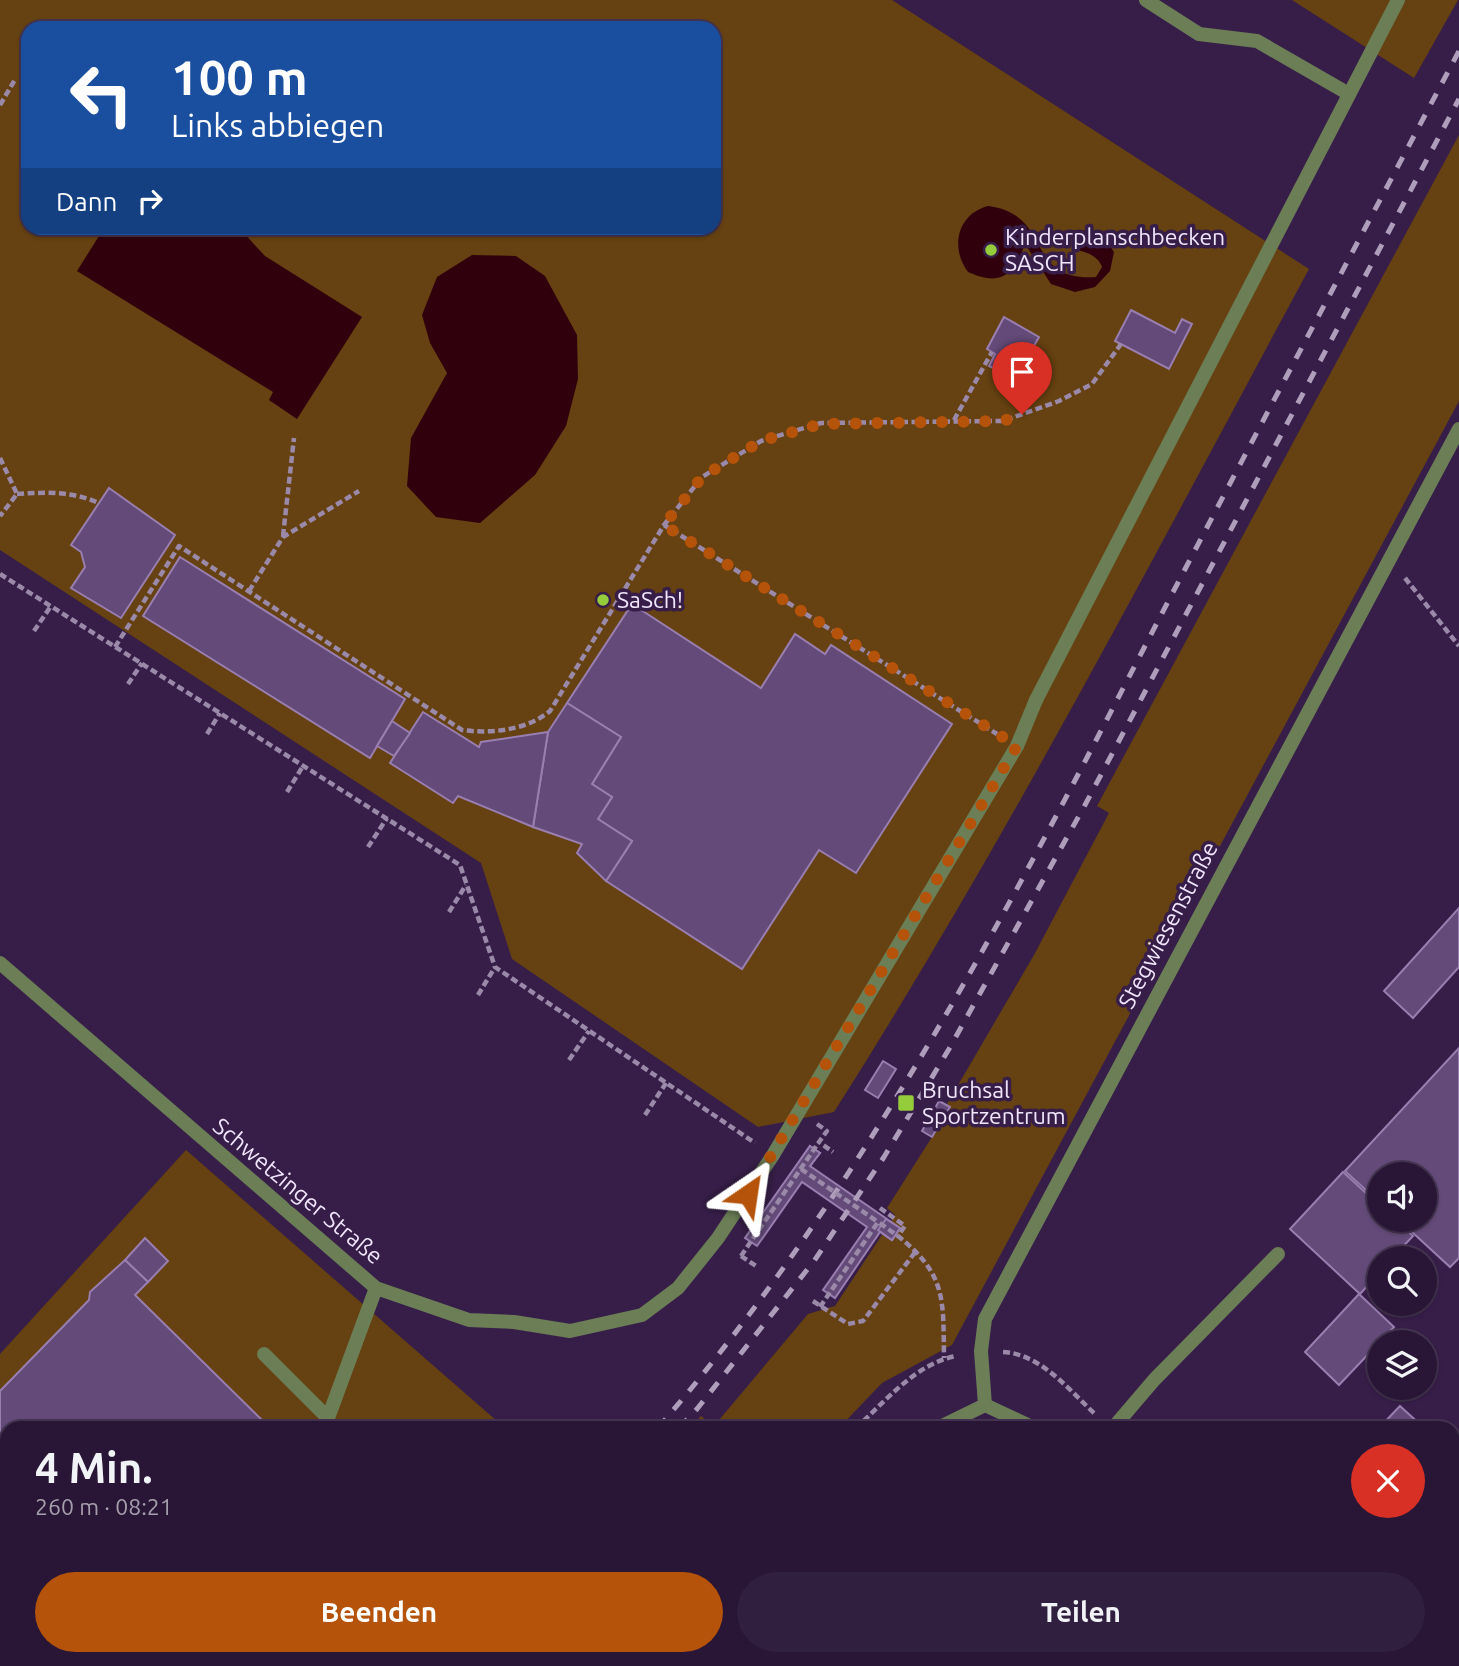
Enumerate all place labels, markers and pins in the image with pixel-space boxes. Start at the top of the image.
place label: Kinderplanschbecken SASCH [1005,224,1225,275]
marker: Kinderplanschbecken SASCH [983,242,999,258]
pin [992,342,1052,414]
place label: SaSch! [617,587,683,612]
marker: SaSch! [595,592,611,608]
place label: Bruchsal Sportzentrum [922,1077,1066,1128]
marker: Bruchsal Sportzentrum [896,1093,916,1113]

